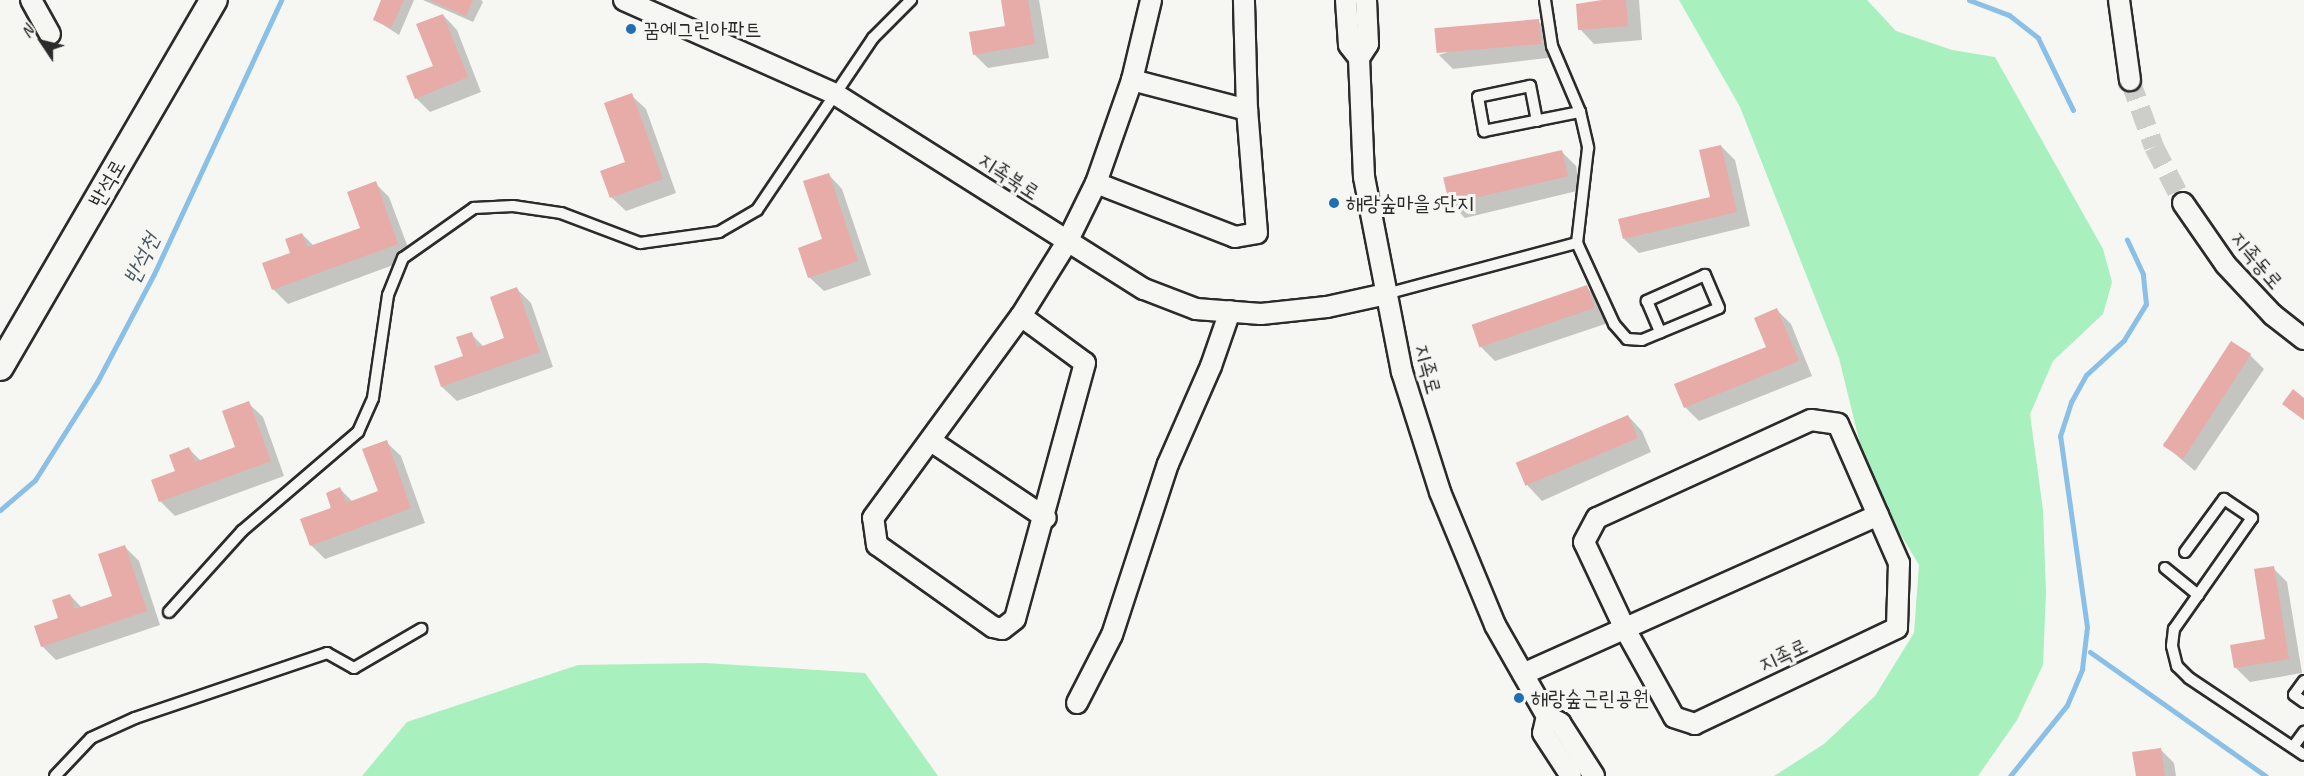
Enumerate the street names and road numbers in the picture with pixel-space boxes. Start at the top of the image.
street label: 지족북로 [974,147,1044,205]
street label: 반석로 [83,155,131,211]
street label: 지족동로 [2226,226,2288,294]
street label: 지족로 [1409,341,1447,397]
street label: 지족로 [1755,633,1811,677]

